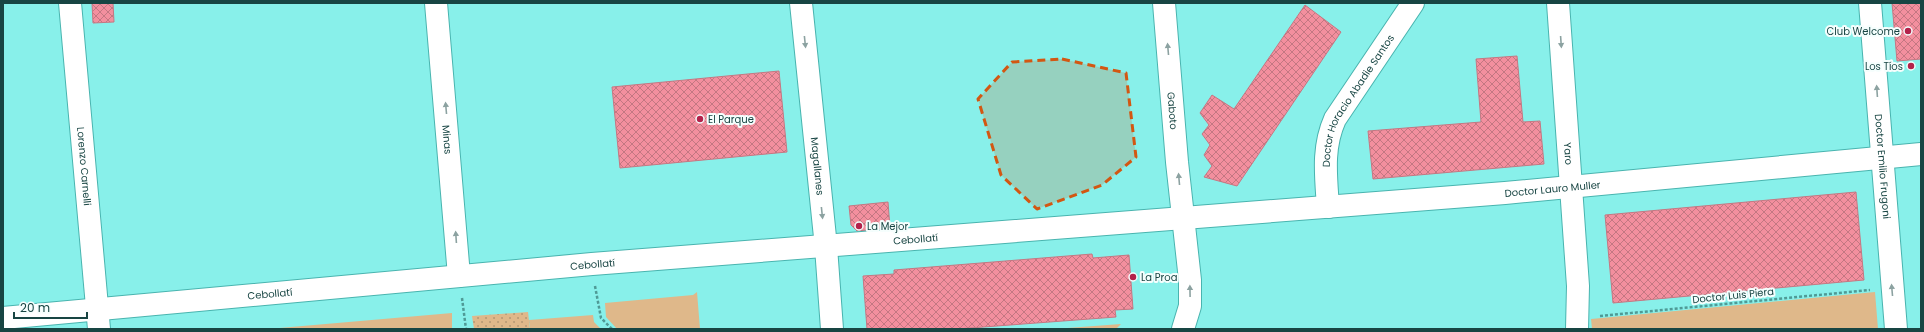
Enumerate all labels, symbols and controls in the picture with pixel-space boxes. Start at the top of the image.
place label: Club Welcome [1827,24,1900,39]
marker: Club Welcome [1903,26,1913,36]
street label: Doctor Horacio Abadie Santos [1319,31,1398,167]
one-way arrow [802,36,809,48]
one-way arrow [1557,36,1564,48]
one-way arrow [1165,43,1172,55]
place label: Los Tíos [1865,59,1903,74]
marker: Los Tíos [1906,61,1916,71]
one-way arrow [1873,85,1880,97]
street label: Gaboto [1163,91,1181,130]
one-way arrow [442,101,449,114]
place label: El Parque [708,112,754,127]
street label: Doctor Emilio Frugoni [1871,113,1894,220]
marker: El Parque [695,114,705,124]
street label: Minas [438,124,456,155]
street label: Lorenzo Carnelli [73,126,95,206]
street label: Magallanes [807,136,828,196]
street label: Yaro [1560,142,1576,166]
one-way arrow [1176,173,1182,185]
street label: Doctor Lauro Muller [1504,177,1601,201]
one-way arrow [819,207,826,219]
place label: La Mejor [867,219,908,234]
marker: La Mejor [854,221,864,231]
street label: Cebollatí [893,230,939,249]
one-way arrow [453,231,460,243]
street label: Cebollatí [570,255,616,274]
place label: La Proa [1141,270,1177,285]
marker: La Proa [1128,272,1138,282]
street label: Cebollatí [247,284,294,304]
one-way arrow [1187,284,1193,297]
street label: Doctor Luis Piera [1691,284,1775,307]
one-way arrow [1889,284,1896,296]
scale bar [14,294,87,320]
text: 20 m [20,299,50,316]

